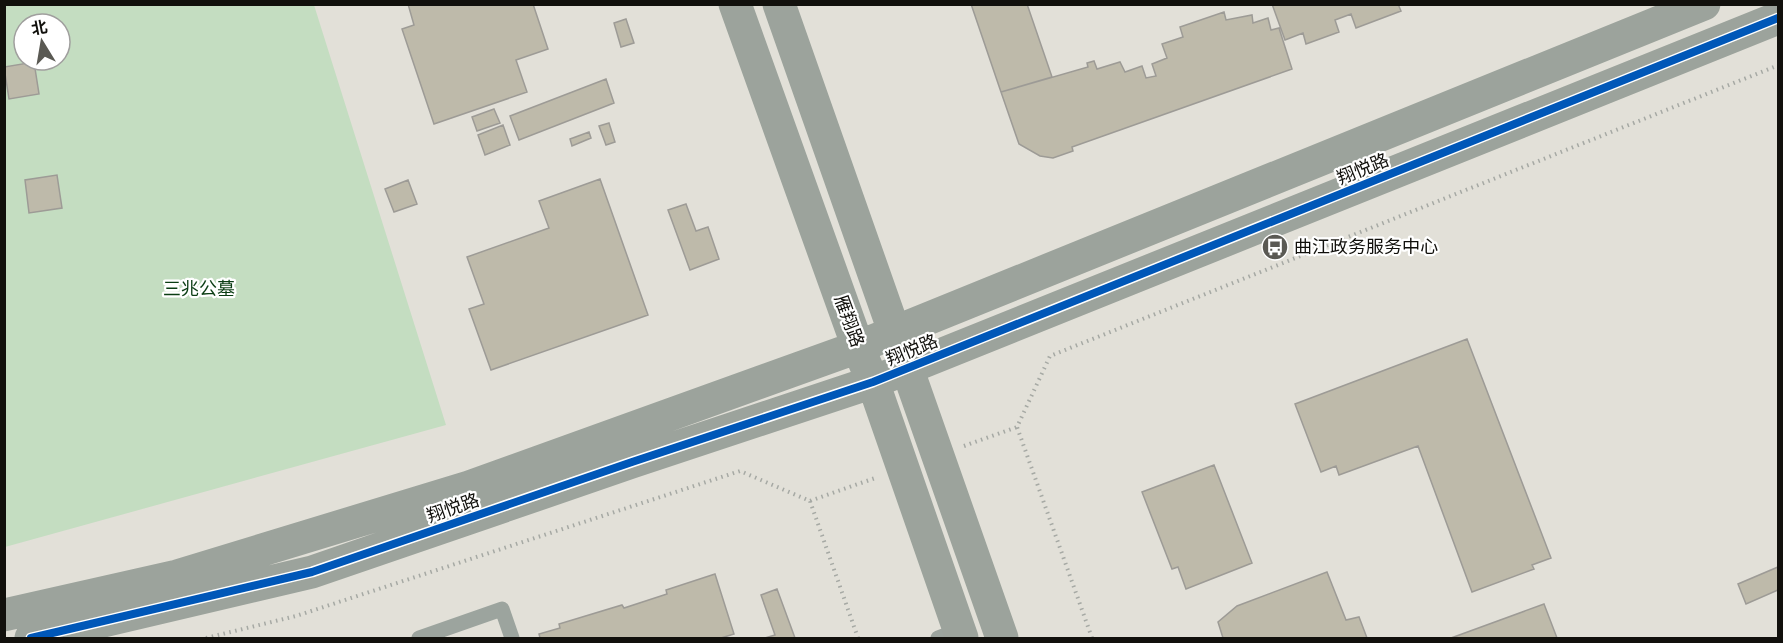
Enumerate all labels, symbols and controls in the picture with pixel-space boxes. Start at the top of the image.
north arrow [12,12,72,72]
text: 北 [30,17,49,39]
street label: 翔悦路 [1334,149,1392,188]
bus stop icon: 曲江政务服务中心 [1260,232,1290,262]
place label: 曲江政务服务中心 [1294,236,1438,257]
park label: 三兆公墓 [163,278,235,299]
street label: 雁翔路 [830,292,869,350]
street label: 翔悦路 [883,330,941,369]
street label: 翔悦路 [424,489,482,526]

